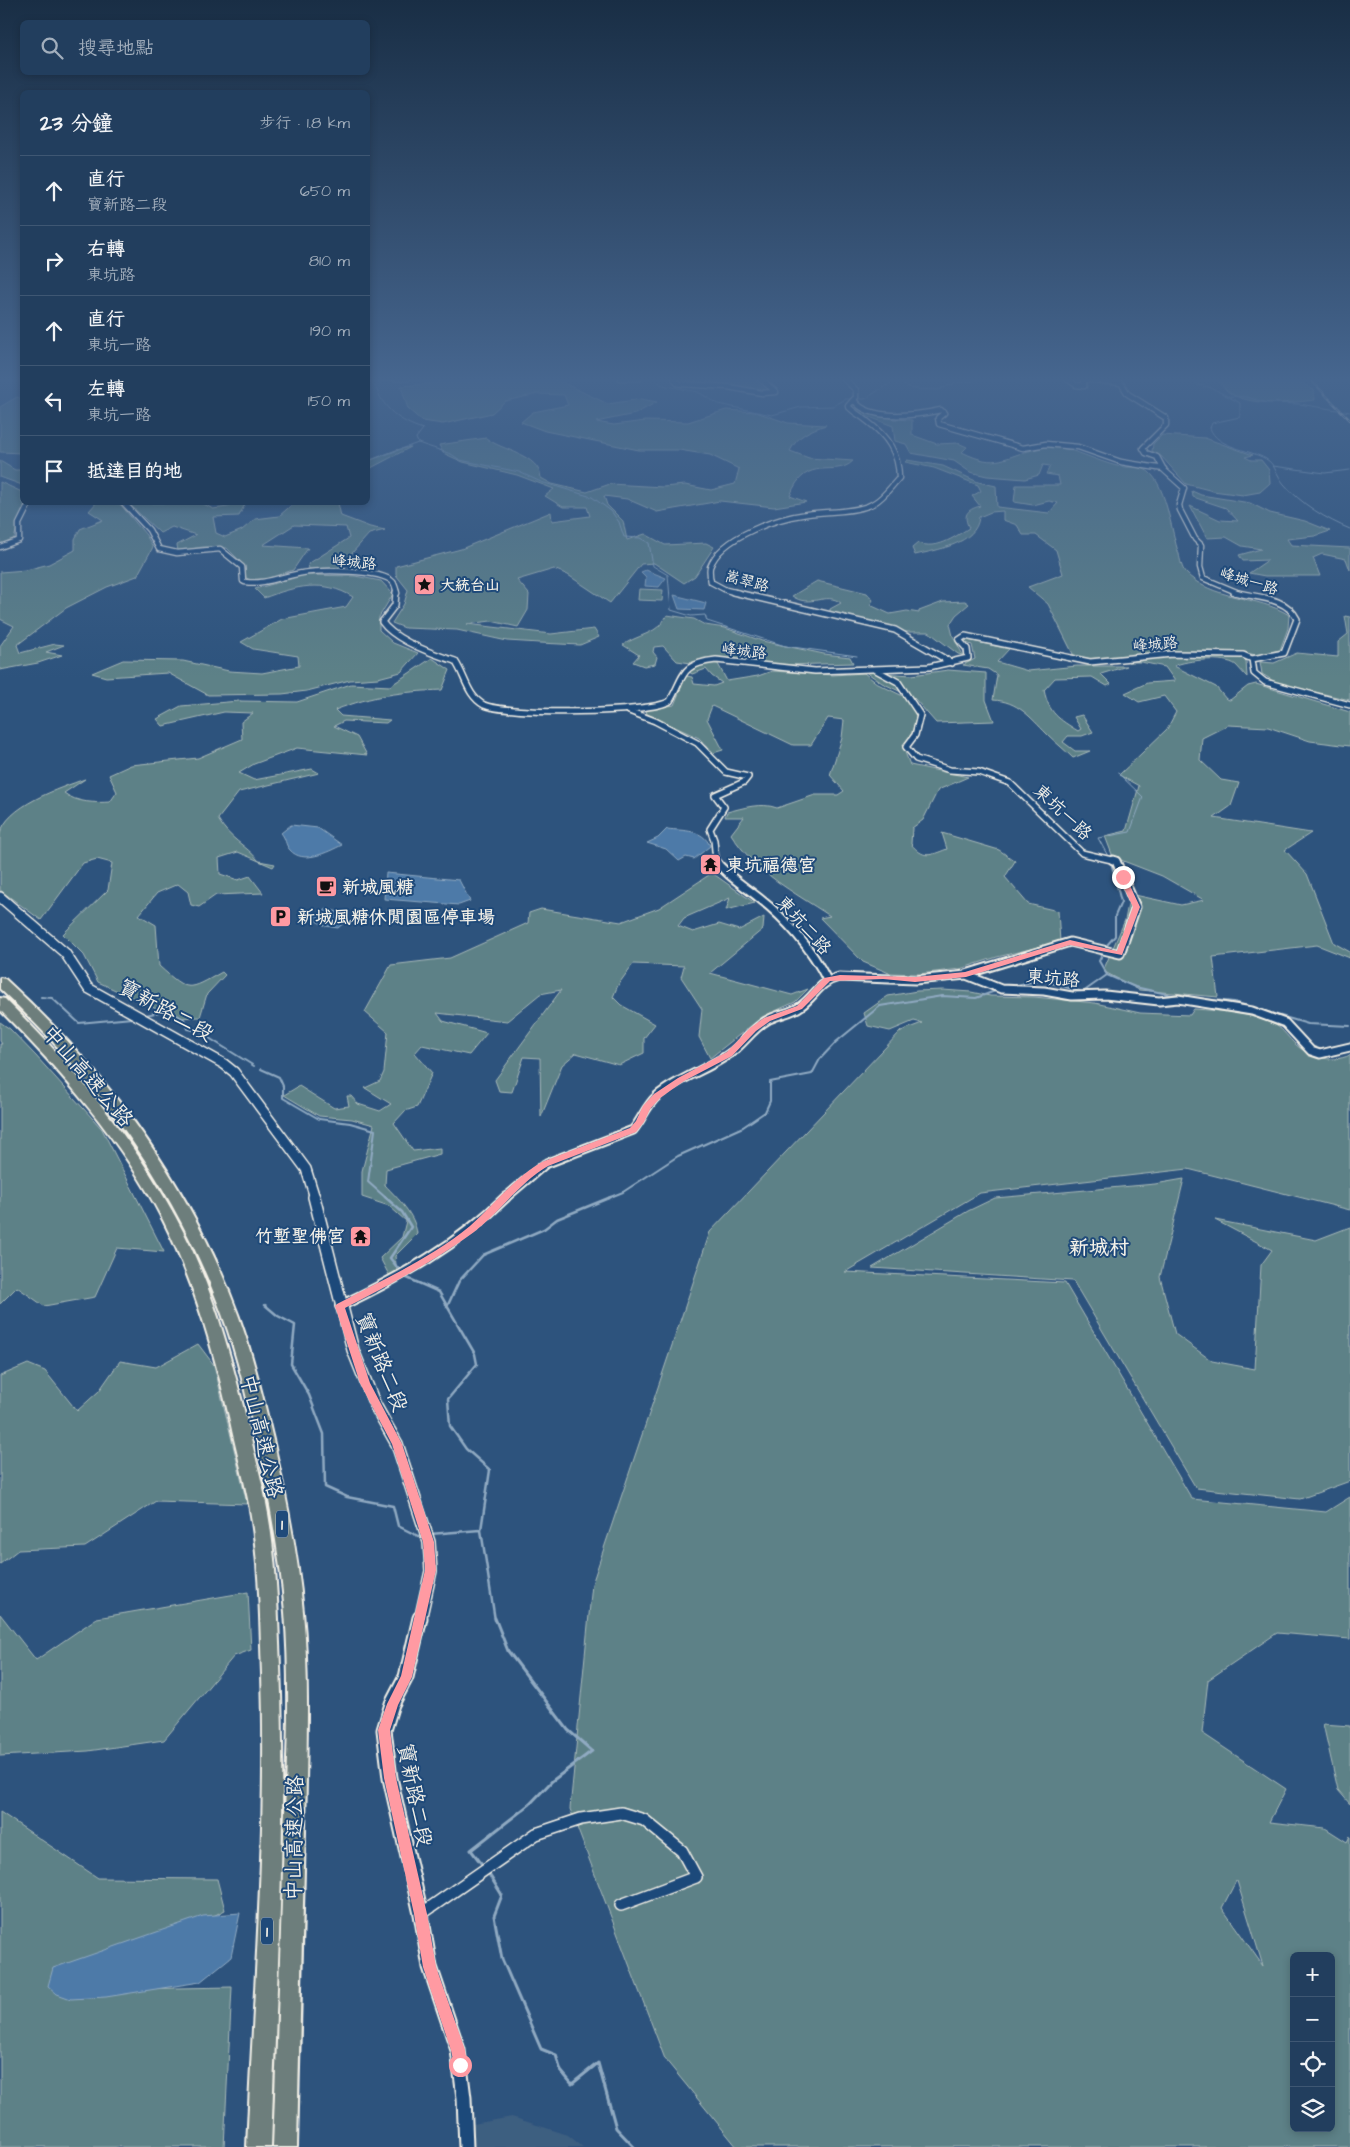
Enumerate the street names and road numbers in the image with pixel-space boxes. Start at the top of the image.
street label: 峰城路 [331,550,377,575]
street label: 峰城一路 [1217,563,1281,600]
street label: 嵩翠路 [722,566,771,597]
street label: 峰城路 [1132,632,1178,657]
street label: 峰城路 [720,639,767,664]
street label: 東坑一路 [1028,779,1098,846]
street label: 東坑二路 [770,890,837,960]
street label: 東坑路 [1025,964,1081,993]
street label: 寶新路二段 [113,972,219,1049]
street label: 中山高速公路 [35,1019,140,1133]
street label: 寶新路二段 [348,1308,415,1416]
street label: 中山高速公路 [233,1371,290,1501]
road number: 1 [276,1510,288,1538]
street label: 寶新路二段 [390,1741,439,1849]
street label: 中山高速公路 [279,1775,310,1901]
road number: 1 [261,1918,273,1944]

